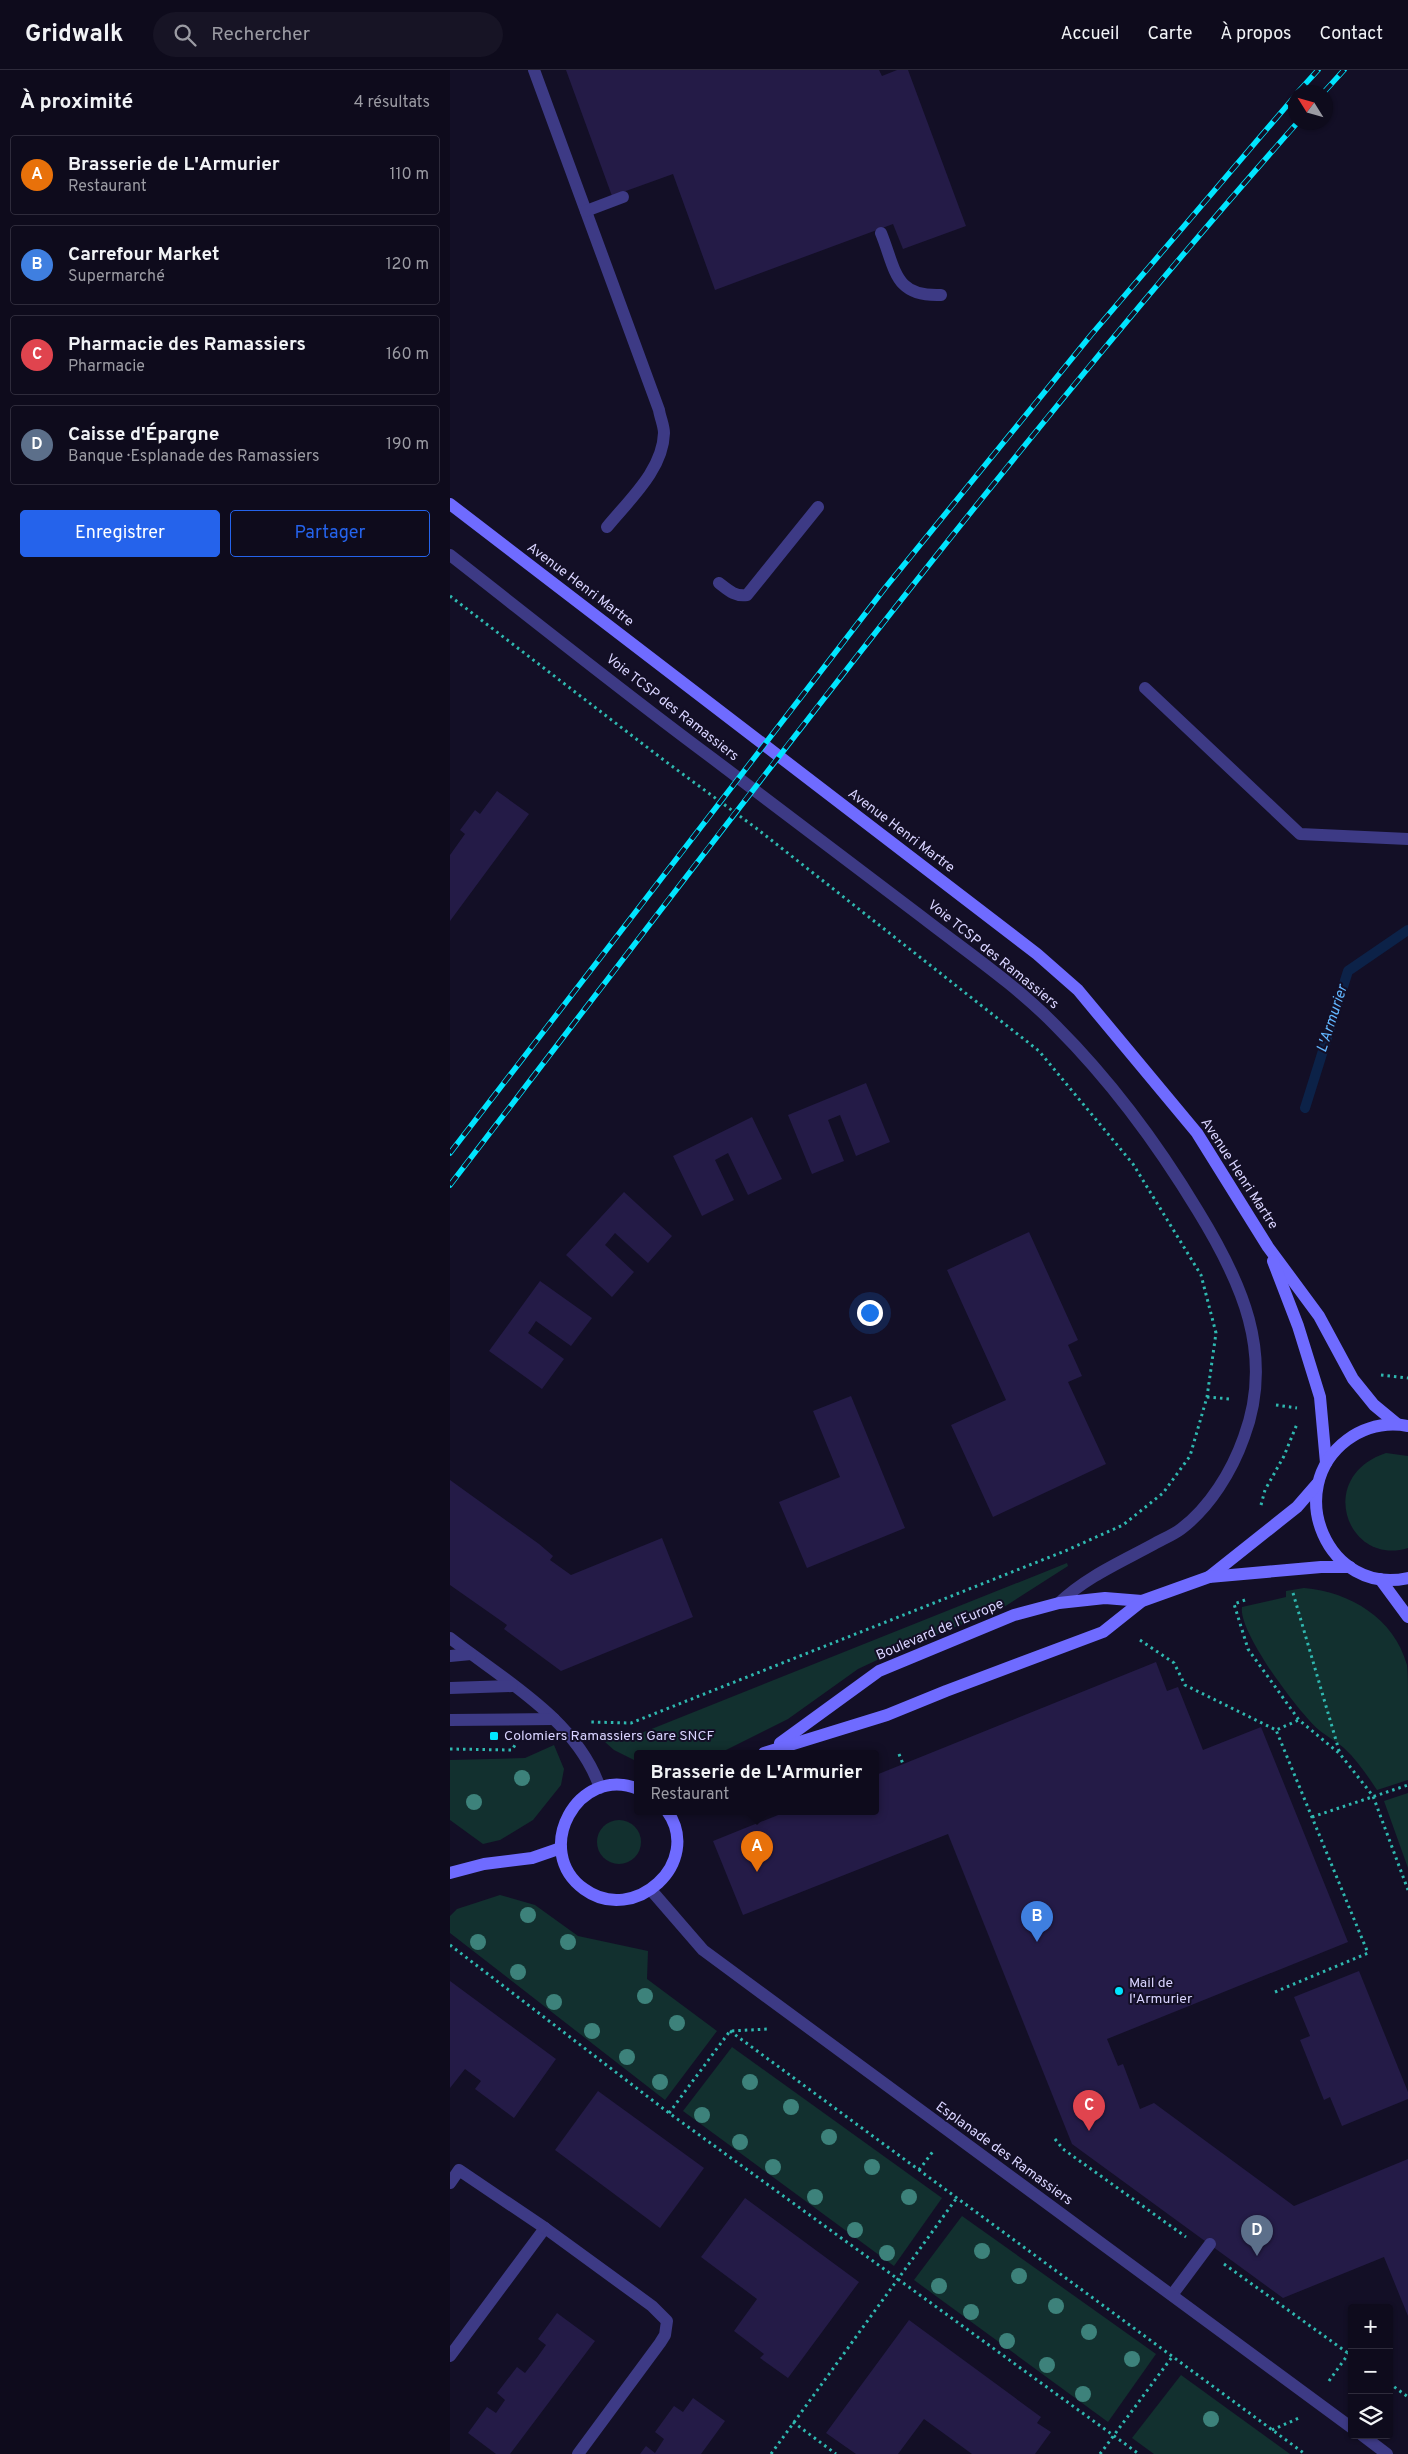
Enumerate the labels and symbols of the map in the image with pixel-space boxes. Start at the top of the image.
north arrow [1288,85,1333,130]
street label: Avenue Henri Martre [523,539,637,631]
street label: Voie TCSP des Ramassiers [602,651,742,765]
street label: Avenue Henri Martre [844,785,958,877]
street label: Voie TCSP des Ramassiers [924,897,1062,1013]
water label: L'Armurier [1313,982,1353,1055]
street label: Avenue Henri Martre [1197,1115,1281,1233]
your location [857,1300,883,1326]
street label: Boulevard de l'Europe [874,1595,1006,1665]
place label: Colomiers Ramassiers Gare SNCF [504,1728,714,1745]
marker: Colomiers Ramassiers Gare SNCF [488,1730,500,1742]
pin: A [741,1831,773,1872]
pin: B [1021,1901,1053,1942]
place label: Mail de l'Armurier [1129,1975,1193,2008]
marker: Mail de l'Armurier [1113,1985,1125,1997]
pin: C [1073,2090,1105,2131]
street label: Esplanade des Ramassiers [932,2099,1076,2209]
pin: D [1241,2215,1273,2256]

